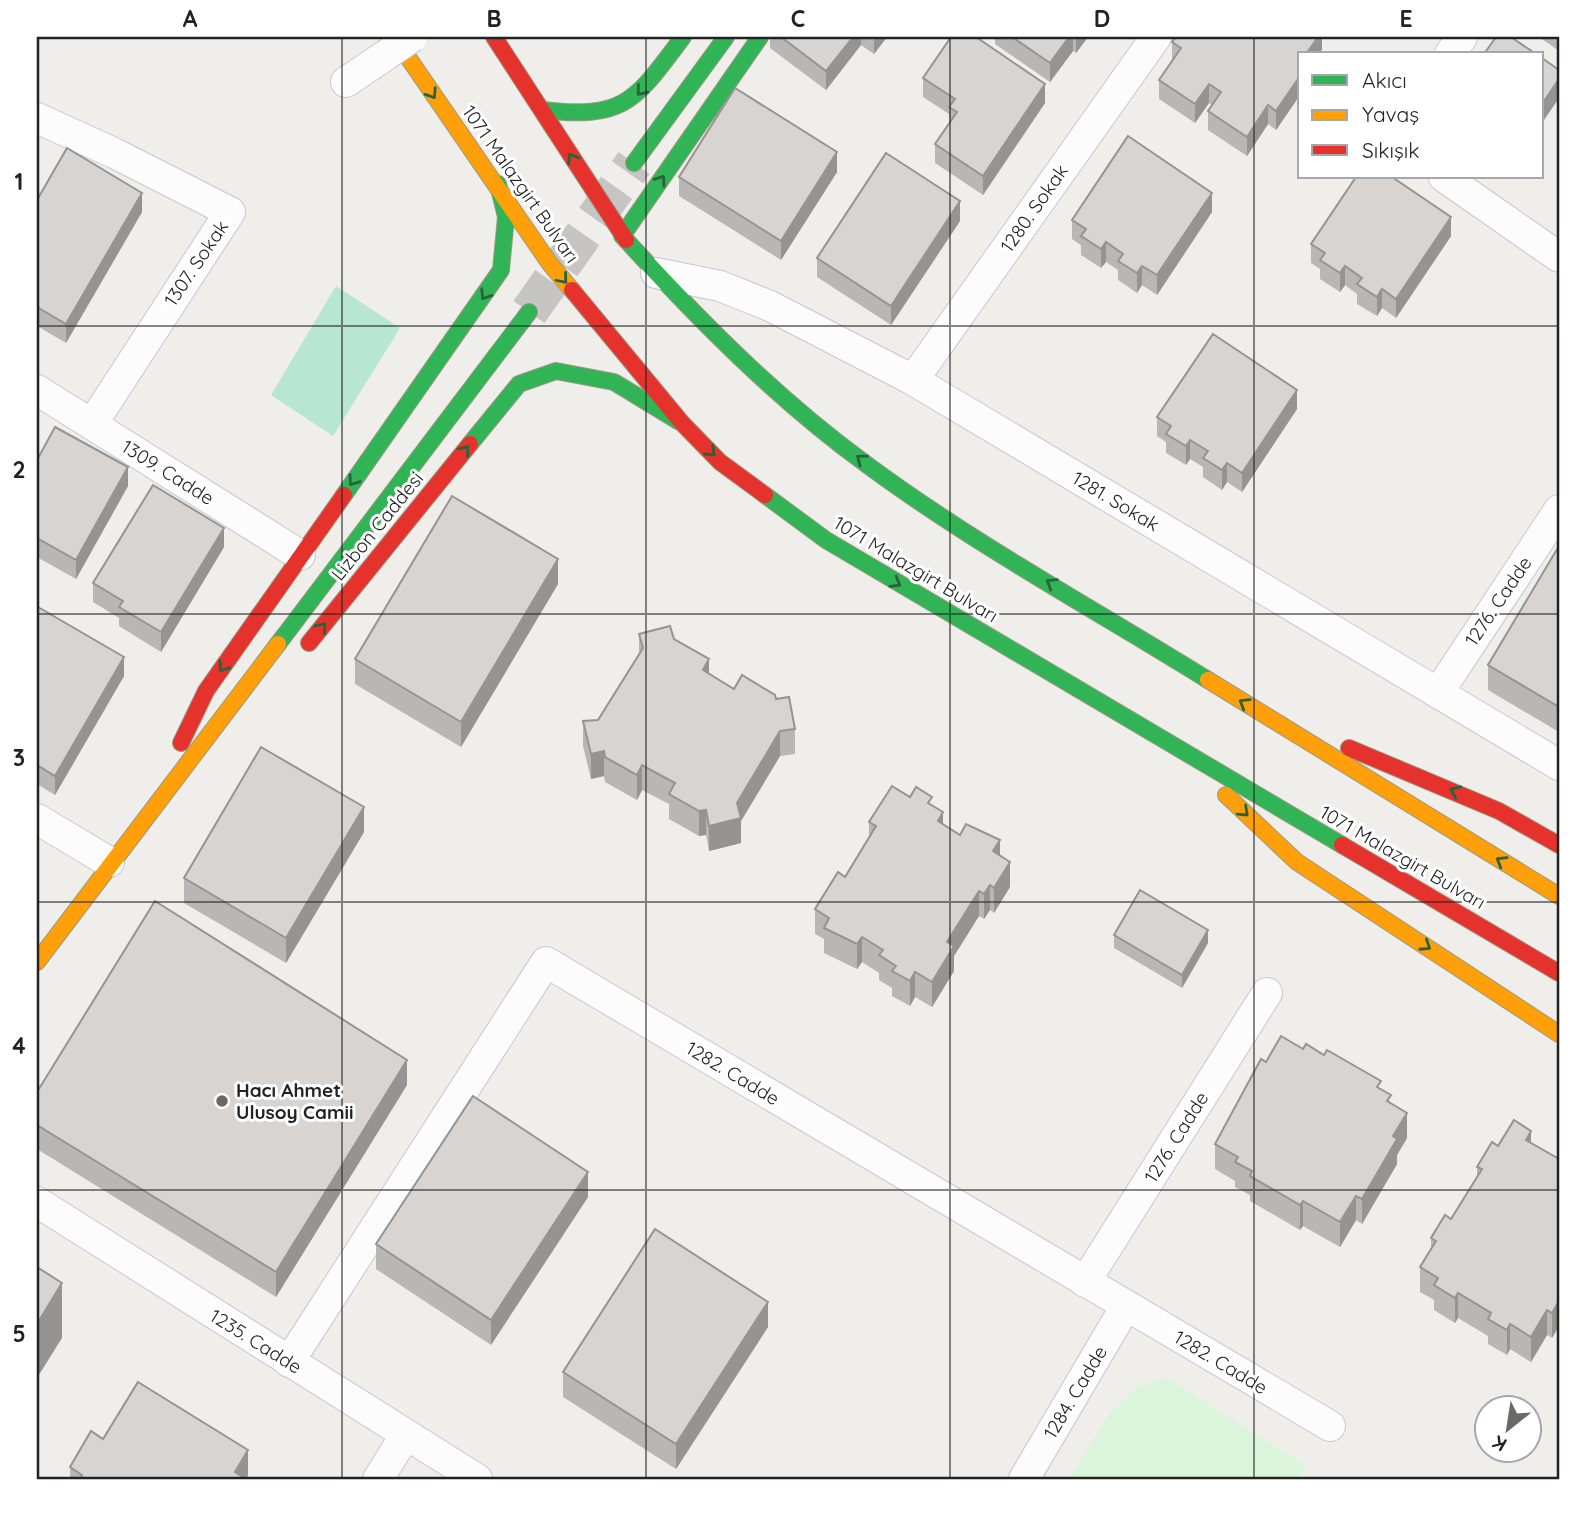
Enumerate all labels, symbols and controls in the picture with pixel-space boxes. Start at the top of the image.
text: A [183,4,198,33]
text: B [486,4,502,33]
text: C [791,4,805,33]
text: D [1094,4,1110,33]
text: E [1399,4,1413,33]
legend [1298,52,1544,178]
text: Akıcı [1362,67,1407,93]
one-way arrow [637,82,649,95]
one-way arrow [424,86,437,99]
street label: 1071 Malazgirt Bulvarı [457,100,585,268]
text: Yavaş [1362,101,1419,127]
text: Sıkışık [1362,137,1420,163]
one-way arrow [567,153,580,166]
street label: 1280. Sokak [995,159,1073,257]
text: 1 [15,167,23,196]
one-way arrow [653,175,665,188]
street label: 1307. Sokak [159,216,233,310]
one-way arrow [555,271,567,284]
one-way arrow [480,287,493,300]
street label: 1309. Cadde [117,434,219,510]
one-way arrow [702,444,715,457]
one-way arrow [457,446,470,458]
text: 2 [12,455,26,484]
one-way arrow [856,455,868,467]
street label: 1281. Sokak [1068,466,1164,536]
street label: Lizbon Caddesi [326,467,428,585]
one-way arrow [349,473,361,486]
street label: 1071 Malazgirt Bulvarı [830,511,1002,627]
street label: 1276. Cadde [1459,552,1537,650]
one-way arrow [889,574,902,587]
one-way arrow [1046,578,1059,591]
one-way arrow [314,623,327,635]
one-way arrow [219,659,231,672]
one-way arrow [1239,699,1252,712]
text: 3 [13,743,25,772]
one-way arrow [1450,785,1463,799]
street label: 1071 Malazgirt Bulvarı [1316,800,1490,914]
one-way arrow [1235,803,1248,816]
one-way arrow [1495,856,1508,869]
one-way arrow [1418,938,1431,951]
text: 4 [12,1031,26,1060]
street label: 1282. Cadde [682,1036,784,1110]
place label: Hacı Ahmet Ulusoy Camii [236,1078,353,1124]
street label: 1276. Cadde [1139,1087,1213,1187]
marker: Hacı Ahmet Ulusoy Camii [214,1093,230,1109]
street label: 1235. Cadde [206,1303,306,1379]
text: 5 [12,1319,26,1348]
street label: 1282. Cadde [1170,1325,1272,1399]
street label: 1284. Cadde [1038,1341,1112,1443]
north arrow [1474,1394,1544,1464]
text: K [1488,1430,1511,1457]

